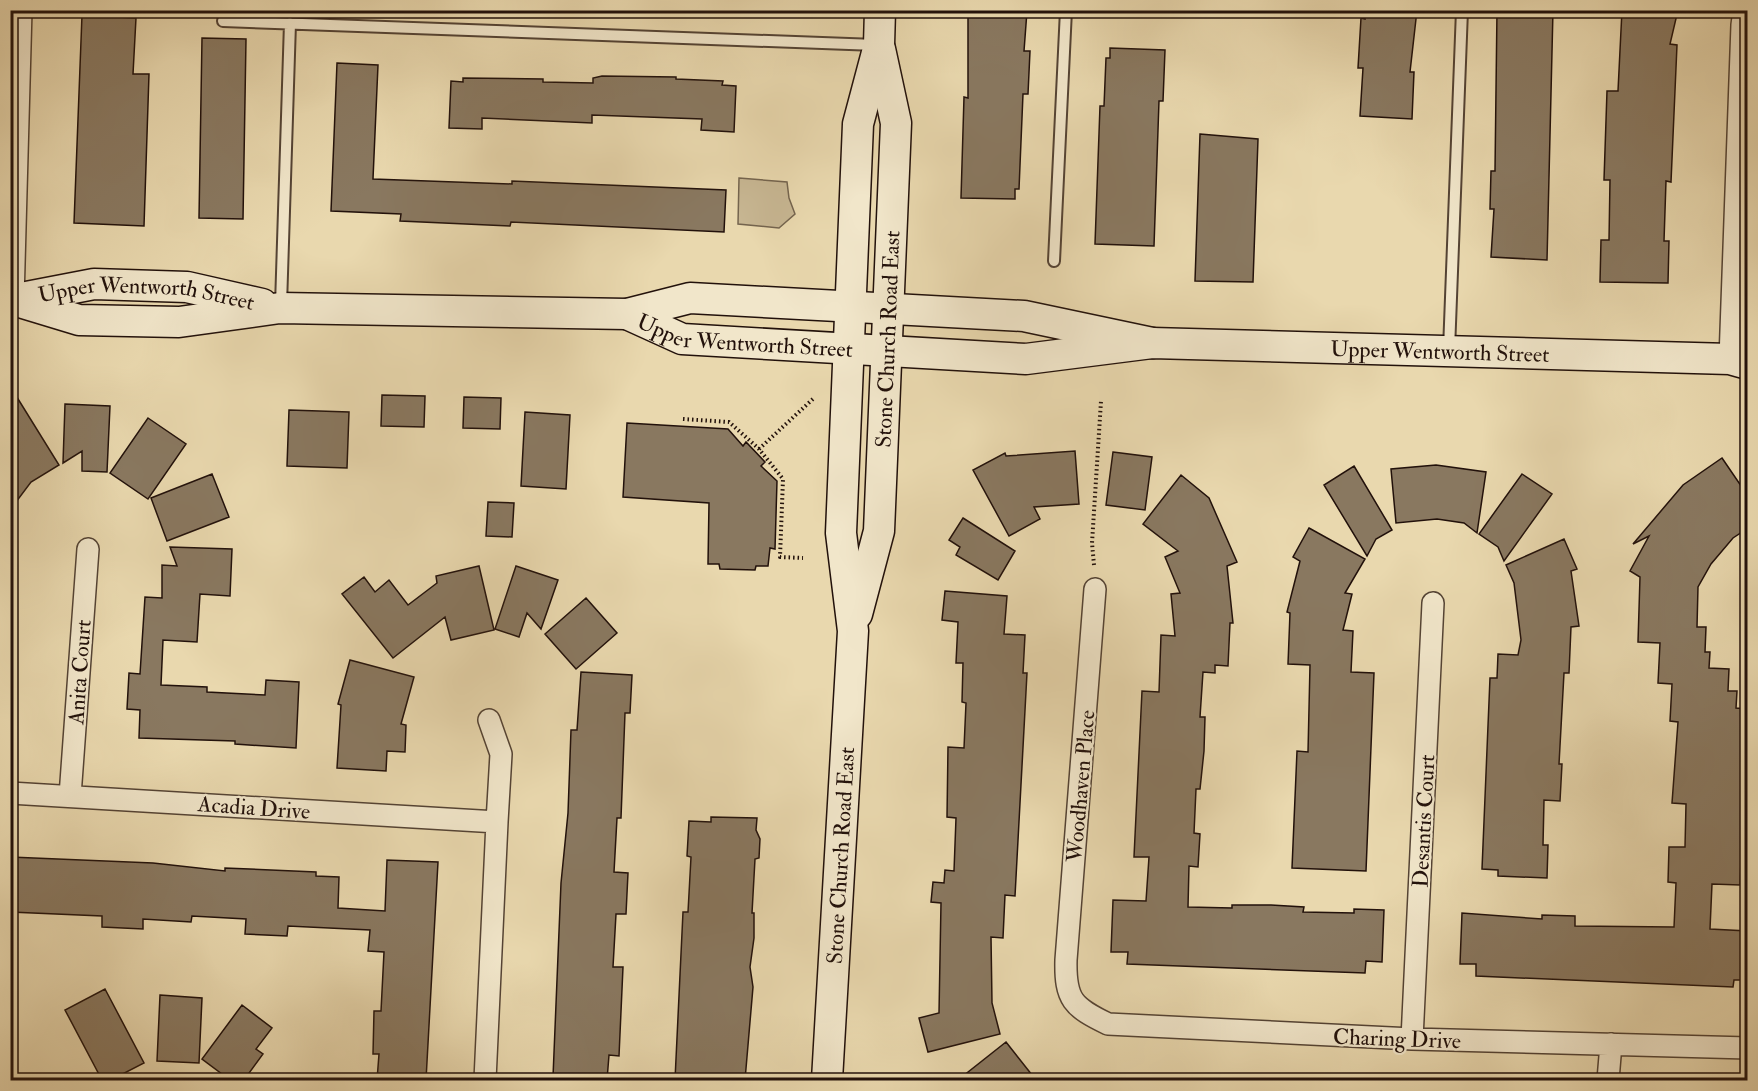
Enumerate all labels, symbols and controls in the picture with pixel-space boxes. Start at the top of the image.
street label: Stone Church Road East [869,230,907,448]
street label: Upper Wentworth Street [36,271,257,317]
street label: Upper Wentworth Street [632,307,853,364]
street label: Upper Wentworth Street [1330,335,1550,369]
street label: Anita Court [62,619,98,727]
street label: Woodhaven Place [1060,709,1102,864]
street label: Stone Church Road East [821,746,861,965]
street label: Desantis Court [1407,754,1441,888]
street label: Acadia Drive [196,790,311,826]
street label: Charing Drive [1333,1023,1461,1055]

